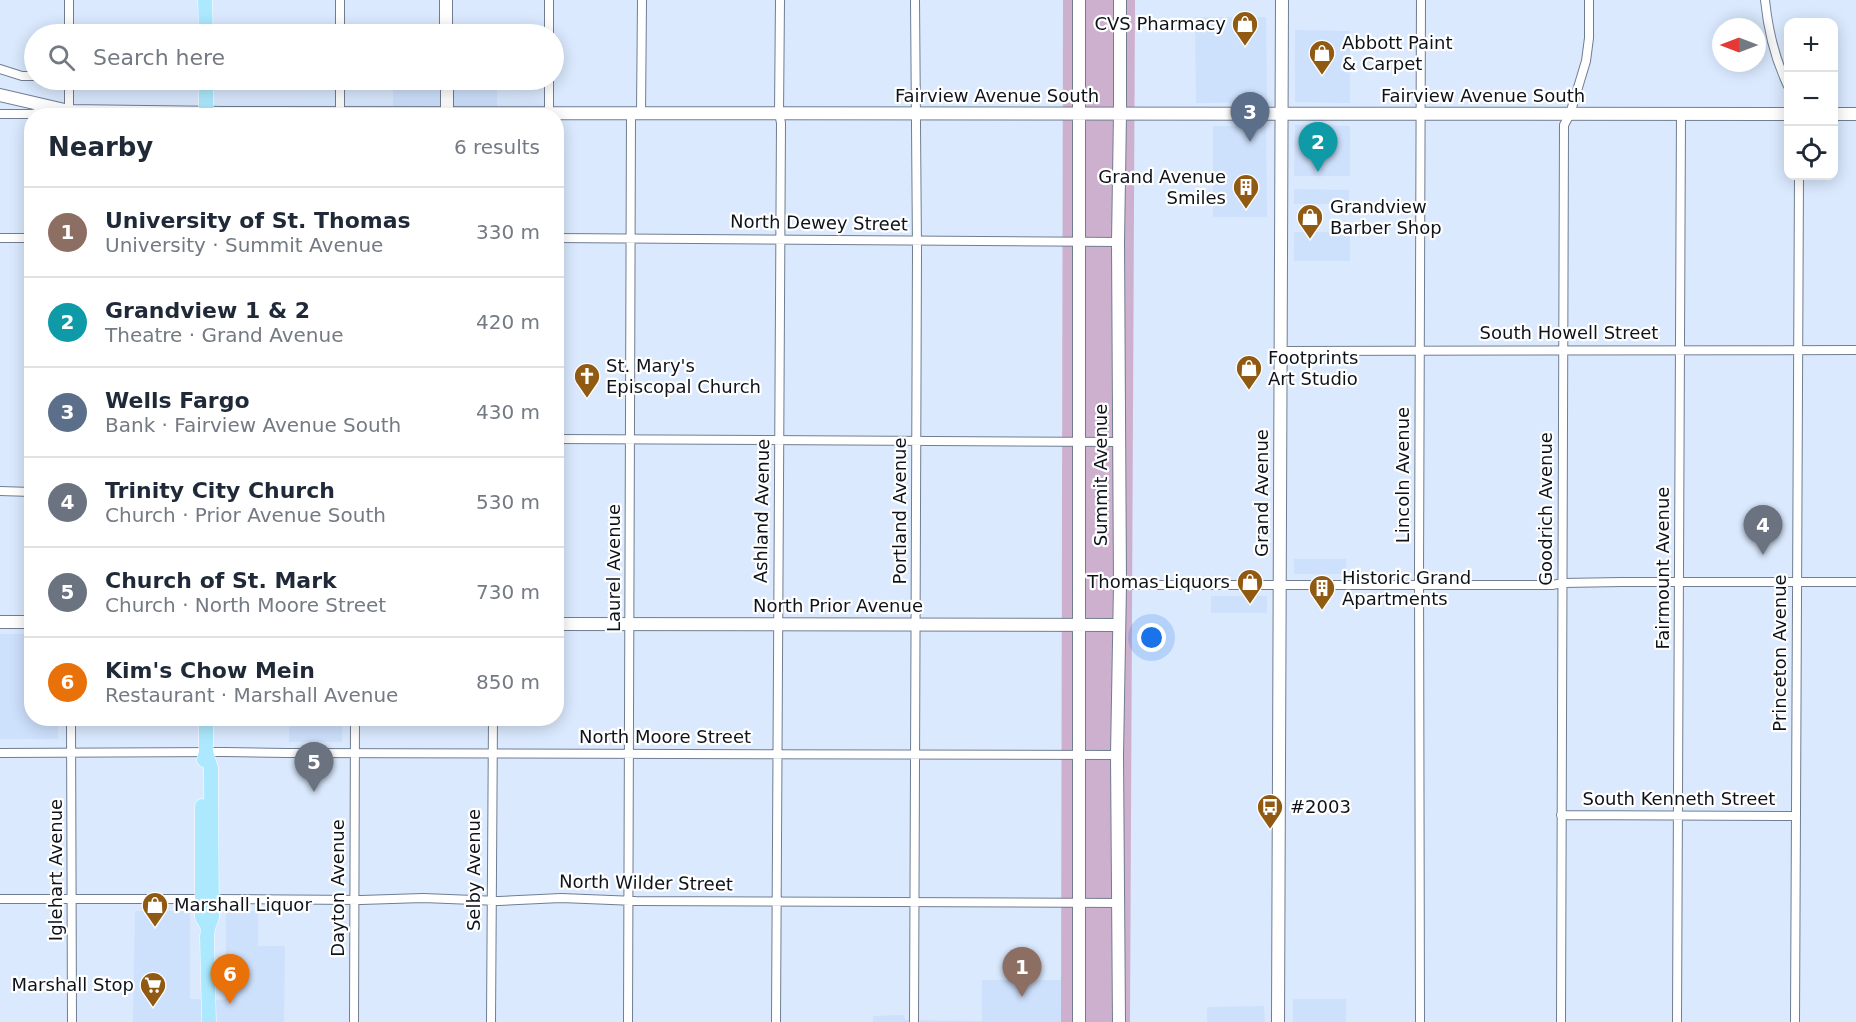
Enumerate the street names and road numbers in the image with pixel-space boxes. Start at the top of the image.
street label: Fairview Avenue South [895,85,1099,106]
street label: Fairview Avenue South [1381,85,1585,106]
street label: North Dewey Street [730,210,908,235]
street label: South Howell Street [1480,322,1658,343]
street label: Summit Avenue [1090,404,1111,546]
street label: Lincoln Avenue [1392,407,1413,543]
street label: Grand Avenue [1251,429,1272,557]
street label: Goodrich Avenue [1535,432,1556,586]
street label: Portland Avenue [889,437,910,585]
street label: Ashland Avenue [750,439,773,583]
street label: Fairmount Avenue [1652,487,1673,649]
street label: Laurel Avenue [603,504,624,632]
street label: Princeton Avenue [1769,574,1790,732]
street label: North Prior Avenue [753,595,923,616]
street label: North Moore Street [579,726,751,747]
street label: South Kenneth Street [1583,788,1775,809]
street label: Iglehart Avenue [45,799,66,941]
street label: Selby Avenue [463,809,484,931]
street label: Dayton Avenue [327,819,348,957]
street label: North Wilder Street [559,870,733,895]

